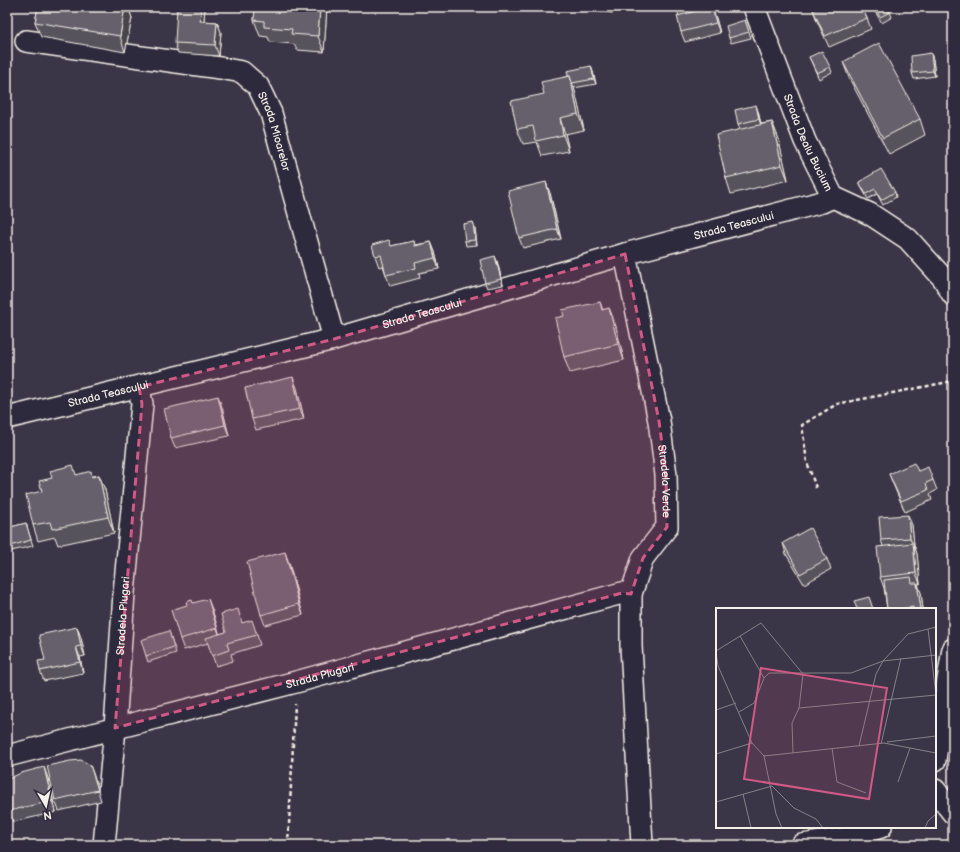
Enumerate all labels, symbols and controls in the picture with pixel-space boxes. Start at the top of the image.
street label: Strada Mioarelor [255,89,294,174]
street label: Strada Dealu Bucium [781,92,836,193]
street label: Strada Teascului [692,209,775,242]
street label: Strada Teascului [381,296,463,331]
street label: Strada Teascului [67,378,150,410]
street label: Stradela Verde [656,444,673,518]
street label: Stradela Plugari [113,576,132,656]
inset map [716,608,936,828]
street label: Strada Plugari [284,660,355,691]
north arrow [26,786,66,826]
text: N [42,808,53,822]

